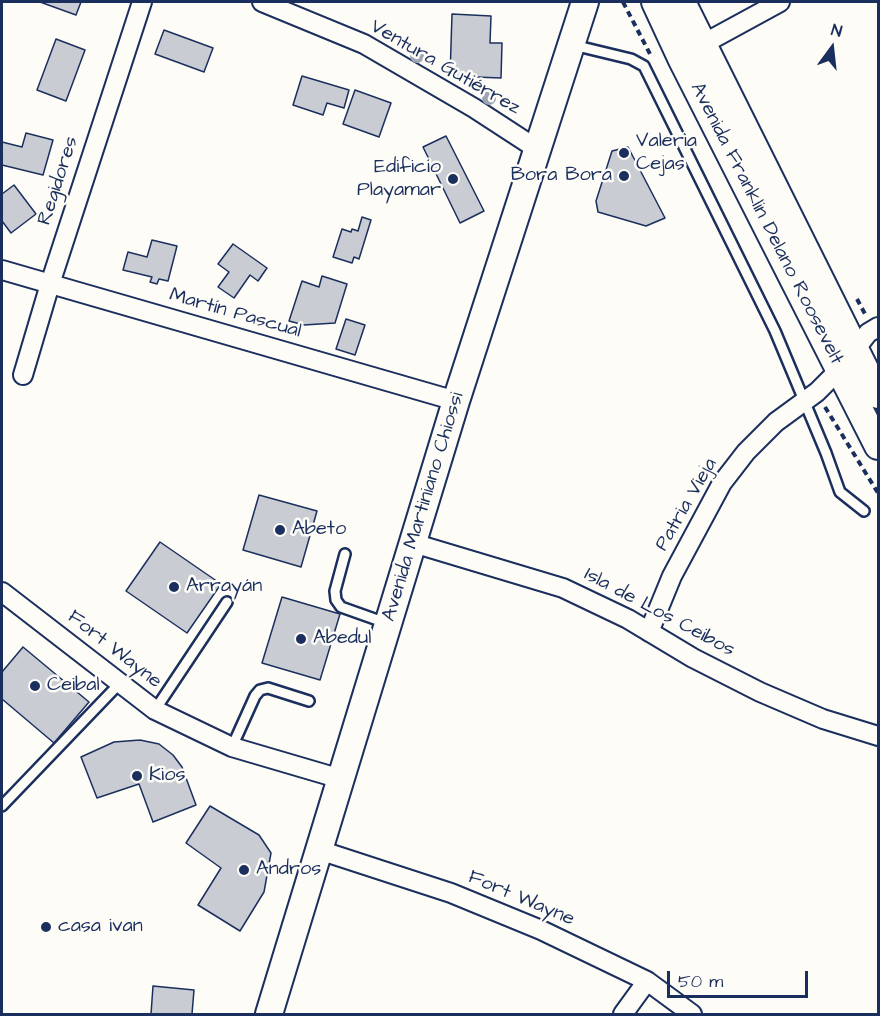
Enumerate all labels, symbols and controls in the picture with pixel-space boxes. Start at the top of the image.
street label: Ventura Gutiérrez [366,15,524,121]
north arrow [802,18,862,78]
text: N [829,19,844,43]
street label: Avenida Franklin Delano Roosevelt [684,79,848,369]
place label: Valeria Cejas [636,130,697,177]
street label: Regidores [33,134,85,228]
marker: Valeria Cejas [617,146,631,160]
place label: Edificio Playamar [357,156,441,203]
place label: Bora Bora [511,164,612,188]
marker: Bora Bora [617,169,631,183]
marker: Edificio Playamar [446,172,460,186]
street label: Martín Pascual [166,284,304,344]
street label: Avenida Martiniano Chiossi [378,390,470,624]
street label: Patria Vieja [651,454,723,556]
place label: Abeto [292,518,346,542]
marker: Abeto [273,523,287,537]
street label: Isla de Los Ceibos [580,563,738,663]
place label: Arrayán [186,575,262,599]
marker: Arrayán [167,580,181,594]
street label: Fort Wayne [62,606,166,694]
place label: Abedul [313,627,371,651]
marker: Abedul [294,632,308,646]
place label: Ceibal [47,674,100,698]
marker: Ceibal [28,679,42,693]
place label: Kios [149,764,185,788]
marker: Kios [130,769,144,783]
place label: Andros [256,858,321,882]
marker: Andros [237,863,251,877]
street label: Fort Wayne [464,866,578,932]
place label: casa ivan [58,915,143,939]
marker: casa ivan [39,920,53,934]
scale bar [670,959,811,997]
text: 50 m [678,969,723,994]

